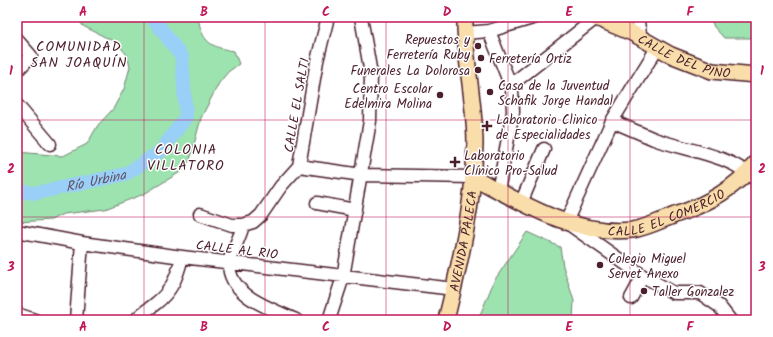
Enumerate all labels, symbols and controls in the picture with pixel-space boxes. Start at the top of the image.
text: A [79,2,87,23]
text: B [200,2,208,23]
text: C [322,2,330,23]
text: D [443,2,452,23]
text: E [565,2,573,23]
text: F [686,2,694,23]
street label: CALLE DEL PINO [633,29,731,85]
place label: Repuestos y Ferretería Ruby [387,30,471,66]
district label: COMUNIDAD SAN JOAQUÍN [31,36,127,74]
marker: Repuestos y Ferretería Ruby [473,41,483,51]
place label: Ferretería Ortiz [489,49,572,70]
marker: Ferretería Ortiz [476,53,486,63]
street label: CALLE EL SALTI [279,56,316,154]
text: 1 [9,61,13,82]
place label: Funerales La Dolorosa [350,61,470,82]
text: 1 [760,61,764,82]
marker: Funerales La Dolorosa [473,65,483,75]
place label: Casa de la Juventud Schafik Jorge Handal [498,76,613,112]
place label: Centro Escolar Edelmira Molina [344,79,433,115]
marker: Casa de la Juventud Schafik Jorge Handal [485,87,495,97]
marker: Centro Escolar Edelmira Molina [435,90,445,100]
place label: Laboratorio Clinico de Especialidades [496,110,598,146]
marker: Laboratorio Clinico de Especialidades [481,120,493,132]
district label: COLONIA VILLATORO [147,139,225,177]
place label: Laboratorio Clínico Pro-Salud [464,146,558,182]
marker: Laboratorio Clínico Pro-Salud [449,156,461,168]
text: 2 [7,159,15,180]
text: 2 [758,159,766,180]
water label: Río Urbina [64,164,129,198]
street label: CALLE EL COMERCIO [607,184,730,243]
street label: AVENIDA PALECA [444,189,484,294]
street label: CALLE AL RIO [195,235,279,266]
place label: Colegio Miguel Servet Anexo [608,249,686,285]
text: 3 [6,257,15,278]
text: 3 [757,257,766,278]
marker: Colegio Miguel Servet Anexo [595,260,605,270]
place label: Taller Gonzalez [652,282,734,303]
marker: Taller Gonzalez [639,286,649,296]
text: A [79,317,87,337]
text: B [200,317,208,337]
text: C [322,317,330,337]
text: D [443,317,452,337]
text: E [565,317,573,337]
text: F [686,317,694,337]

